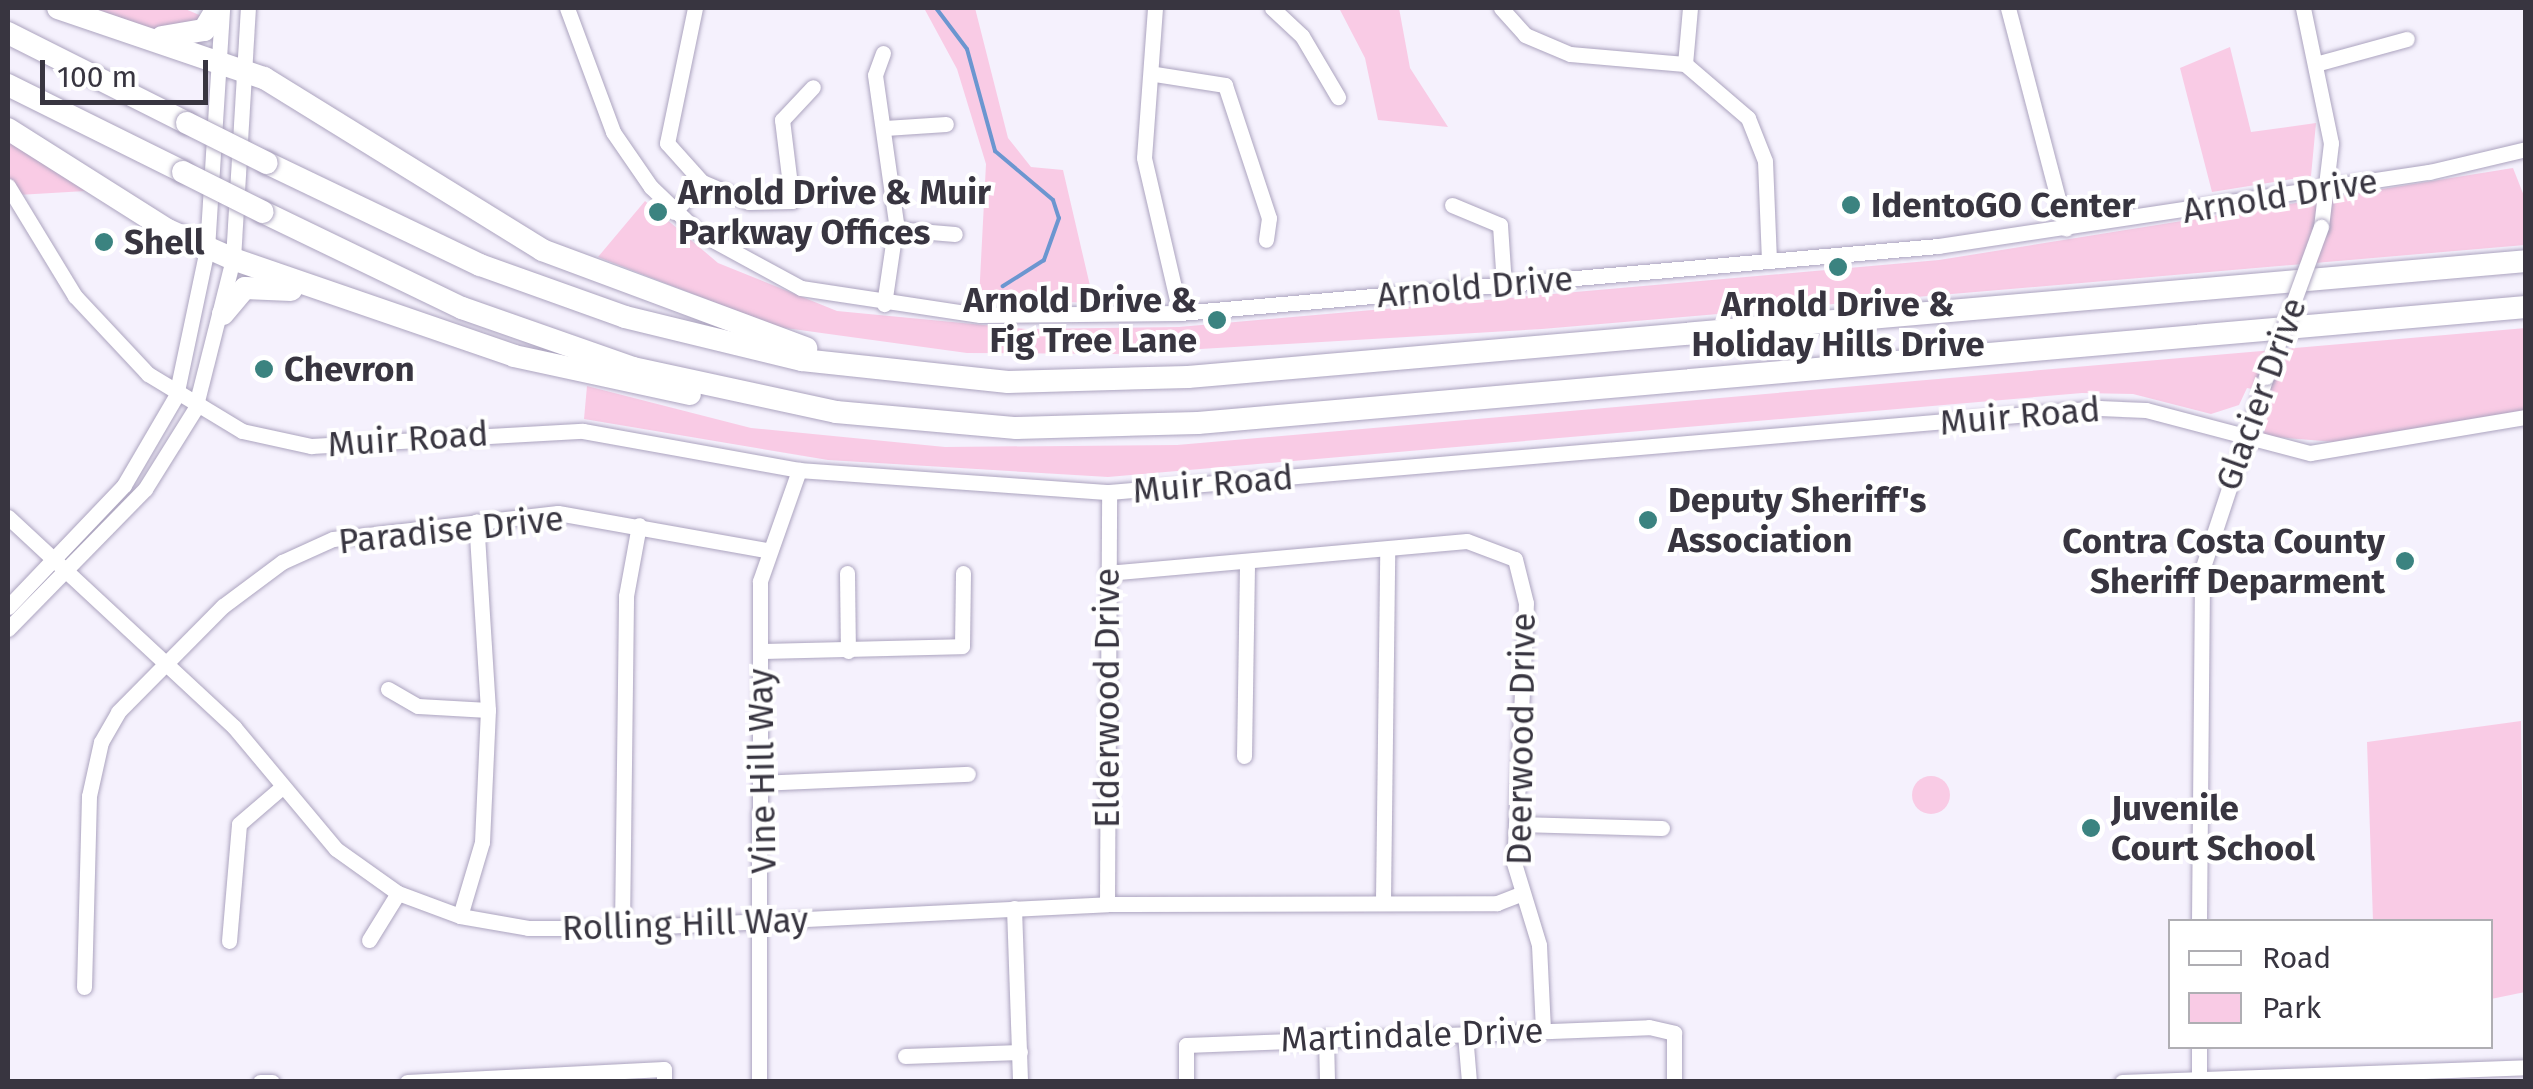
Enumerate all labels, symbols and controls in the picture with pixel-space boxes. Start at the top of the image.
scale bar [45,40,212,102]
text: 100 m [57,59,137,95]
street label: Arnold Drive [2179,160,2381,232]
place label: Arnold Drive & Muir Parkway Offices [678,171,991,253]
place label: IdentoGO Center [1871,184,2135,226]
marker: IdentoGO Center [1840,194,1862,216]
marker: Arnold Drive & Muir Parkway Offices [647,201,669,223]
place label: Shell [124,221,204,263]
marker: Shell [93,231,115,253]
marker: Arnold Drive & Holiday Hills Drive [1827,256,1849,278]
street label: Arnold Drive [1375,258,1575,316]
place label: Arnold Drive & Fig Tree Lane [964,279,1197,361]
place label: Arnold Drive & Holiday Hills Drive [1692,283,1984,365]
street label: Glacier Drive [2207,292,2315,496]
marker: Arnold Drive & Fig Tree Lane [1206,309,1228,331]
place label: Chevron [284,348,415,390]
marker: Chevron [253,358,275,380]
street label: Muir Road [1938,388,2102,444]
street label: Muir Road [326,412,490,466]
street label: Muir Road [1131,456,1295,512]
place label: Deputy Sheriff's Association [1668,479,1926,561]
street label: Paradise Drive [336,497,566,563]
marker: Deputy Sheriff's Association [1637,509,1659,531]
place label: Contra Costa County Sheriff Deparment [2062,520,2385,602]
marker: Contra Costa County Sheriff Deparment [2394,550,2416,572]
street label: Elderwood Drive [1086,568,1128,828]
street label: Deerwood Drive [1498,612,1544,866]
street label: Vine Hill Way [739,668,785,874]
place label: Juvenile Court School [2111,787,2315,869]
marker: Juvenile Court School [2080,817,2102,839]
street label: Rolling Hill Way [561,899,809,949]
legend [2168,919,2493,1049]
text: Road [2262,940,2331,976]
text: Park [2262,990,2321,1026]
street label: Martindale Drive [1280,1009,1544,1061]

